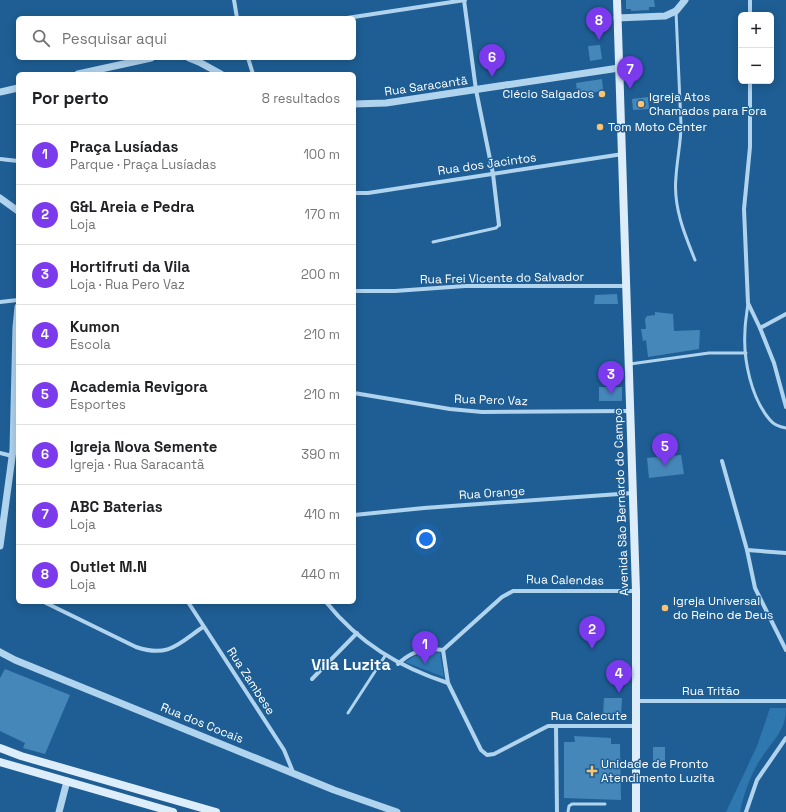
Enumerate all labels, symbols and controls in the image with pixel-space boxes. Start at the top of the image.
pin: 8 [586,7,612,40]
map controls [738,12,774,84]
button: + [738,12,774,48]
search box [16,16,356,60]
icon: search [30,27,52,49]
text: Pesquisar aqui [62,29,167,48]
pin: 6 [479,44,505,77]
button: − [738,48,774,84]
pin: 7 [617,56,643,89]
street label: Rua Saracantã [383,72,469,100]
place label: Clécio Salgados [503,86,594,102]
text: Por perto [32,87,109,109]
marker: Clécio Salgados [597,89,607,99]
place label: Igreja Atos Chamados para Fora [649,89,767,119]
text: 8 resultados [262,90,340,107]
marker: Igreja Atos Chamados para Fora [636,99,646,109]
place label: Tom Moto Center [608,119,707,135]
marker: Tom Moto Center [595,122,605,132]
text: Praça Lusíadas [70,137,178,156]
text: 1 [42,146,48,163]
text: 100 m [303,146,340,163]
street label: Rua dos Jacintos [437,149,537,179]
text: Parque · Praça Lusíadas [70,156,216,173]
text: G&L Areia e Pedra [70,197,194,216]
text: 2 [41,206,49,223]
text: 170 m [304,206,340,223]
text: Loja [70,216,96,233]
text: Hortifruti da Vila [70,257,190,276]
text: 3 [41,266,49,283]
text: 200 m [301,266,340,283]
street label: Rua Frei Vicente do Salvador [420,269,585,287]
text: Loja · Rua Pero Vaz [70,276,185,293]
text: Kumon [70,317,120,336]
text: 4 [41,326,49,343]
text: 210 m [304,326,340,343]
text: Escola [70,336,111,353]
pin: 3 [598,361,624,394]
text: Academia Revigora [70,377,208,396]
text: 5 [41,386,49,403]
text: 210 m [304,386,340,403]
street label: Rua Pero Vaz [454,391,528,409]
text: Esportes [70,396,126,413]
street label: Avenida São Bernardo do Campo [610,408,632,596]
pin: 5 [652,433,678,466]
text: Igreja Nova Semente [70,437,217,456]
text: 6 [41,446,49,463]
text: 390 m [301,446,340,463]
text: Igreja · Rua Saracantã [70,456,205,473]
street label: Rua Orange [458,483,526,503]
text: ABC Baterias [70,497,163,516]
text: 7 [41,506,49,523]
text: 410 m [304,506,340,523]
text: Loja [70,516,96,533]
your location [416,529,436,549]
text: Outlet M.N [70,557,147,576]
text: 8 [41,566,49,583]
text: 440 m [301,566,340,583]
street label: Rua Calendas [526,571,604,589]
text: Loja [70,576,96,593]
place label: Igreja Universal do Reino de Deus [673,593,773,623]
marker: Igreja Universal do Reino de Deus [660,603,670,613]
pin: 2 [579,616,605,649]
pin: 1 [412,631,438,664]
street label: Rua Zambese [223,644,279,718]
district label: Vila Luzita [311,654,391,675]
pin: 4 [606,660,632,693]
street label: Rua Tritão [682,683,740,699]
street label: Rua dos Cocais [158,699,246,747]
street label: Rua Calecute [551,708,627,724]
place label: Unidade de Pronto Atendimento Luzita [601,756,715,786]
marker: Unidade de Pronto Atendimento Luzita [586,765,598,777]

